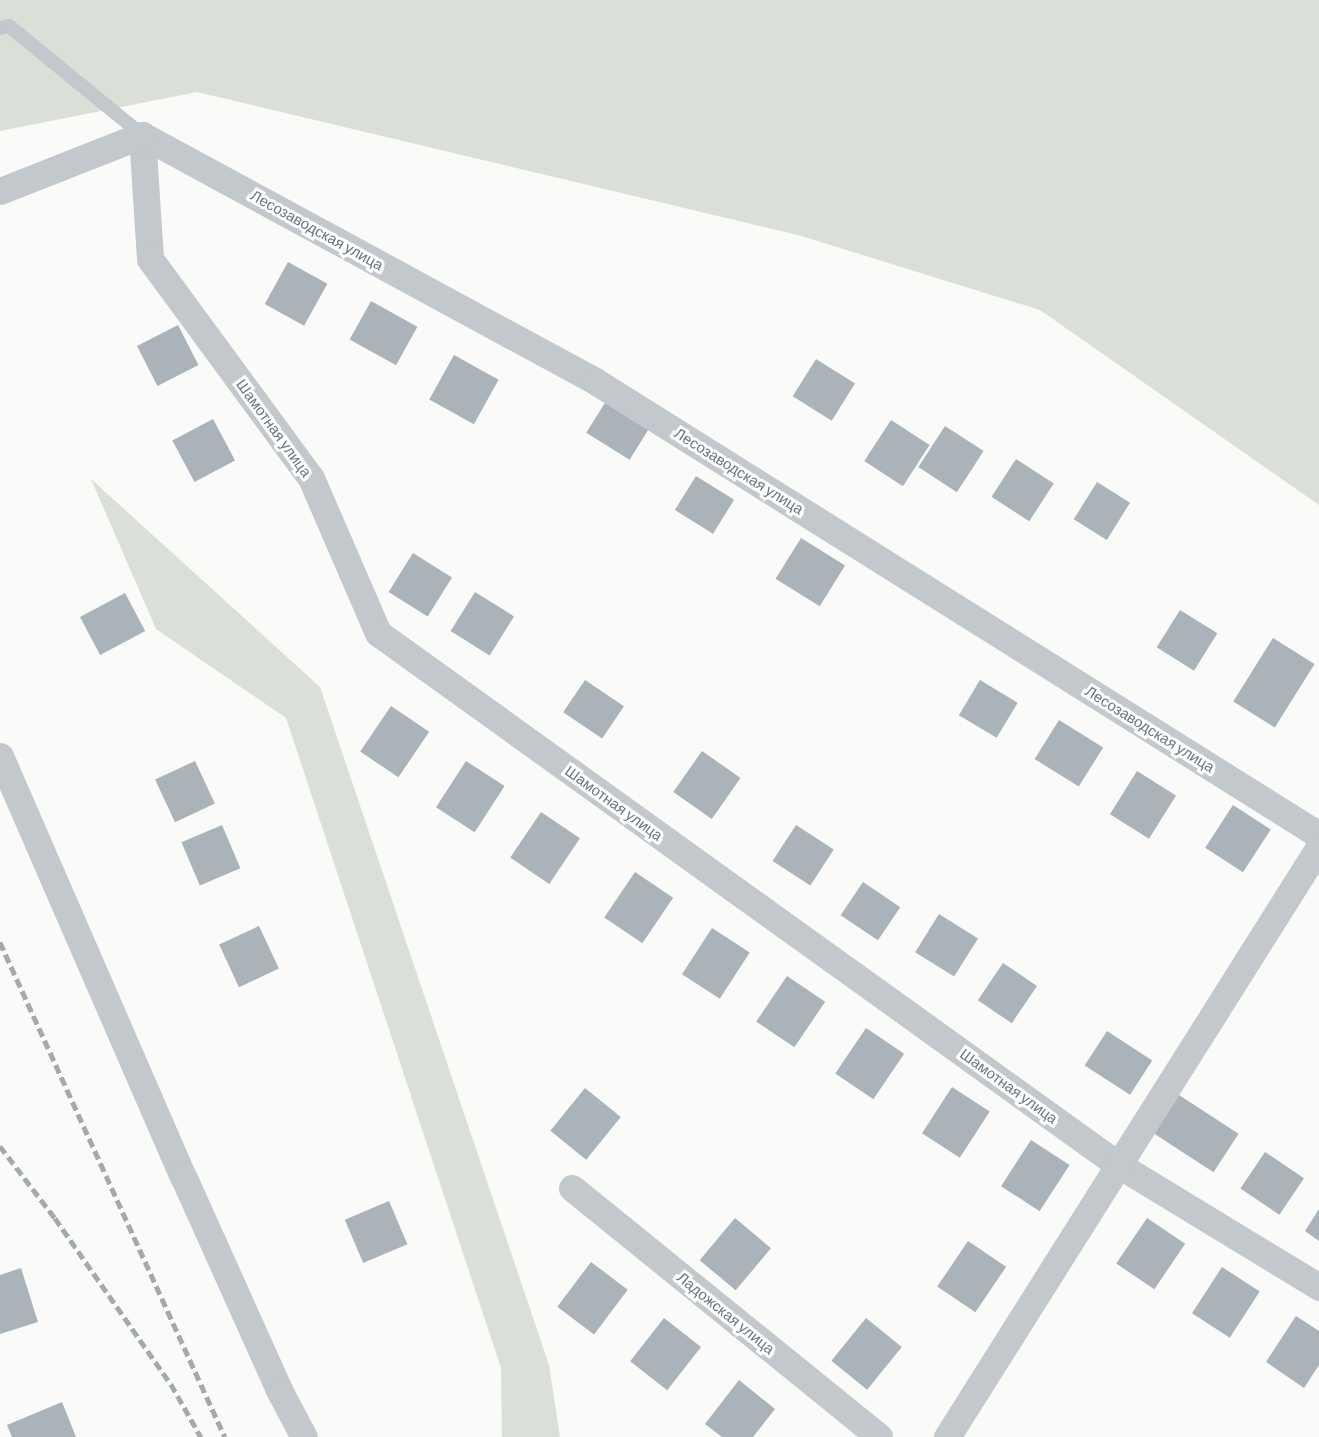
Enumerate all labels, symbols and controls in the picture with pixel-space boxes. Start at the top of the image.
street label: Лесозаводская улица [248,186,386,274]
street label: Шамотная улица [233,376,315,480]
street label: Лесозаводская улица [671,424,807,518]
street label: Лесозаводская улица [1082,682,1218,776]
street label: Шамотная улица [562,762,666,844]
street label: Шамотная улица [957,1045,1061,1127]
street label: Ладожская улица [674,1268,778,1358]

